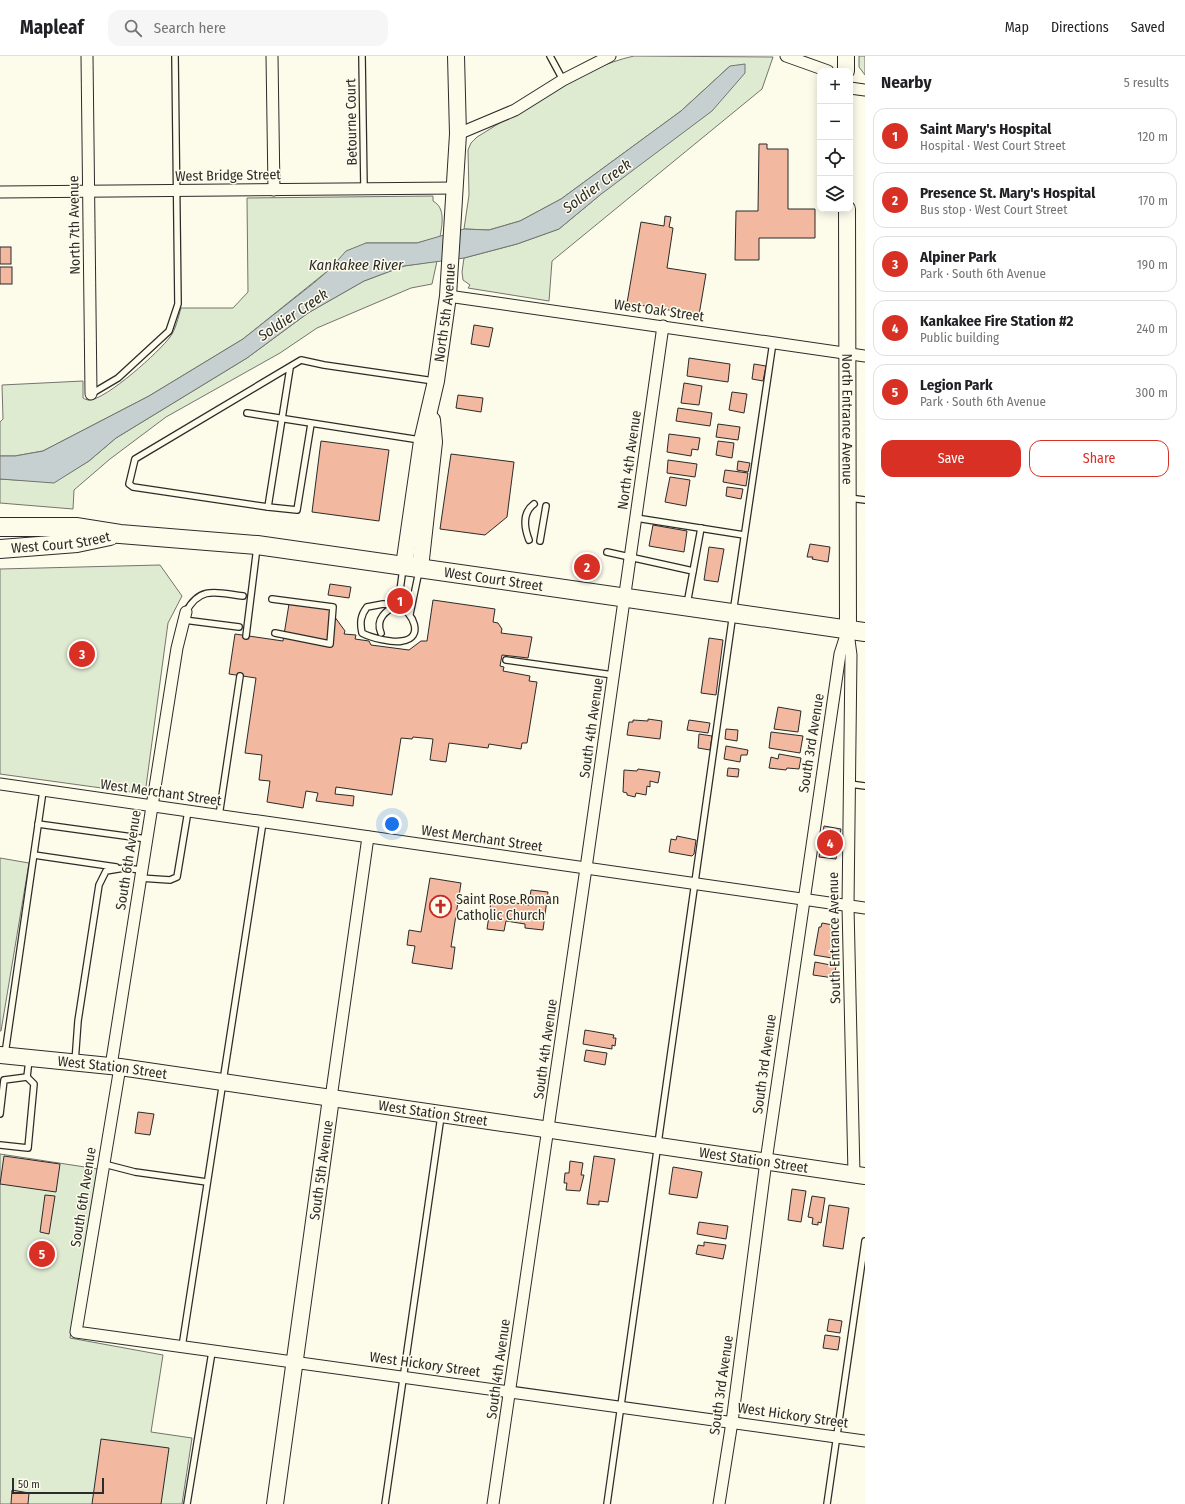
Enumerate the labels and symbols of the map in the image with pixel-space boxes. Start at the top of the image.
street label: Betourne Court [342,78,361,166]
water label: Soldier Creek [558,155,635,217]
street label: West Bridge Street [175,166,281,185]
street label: North 7th Avenue [65,175,84,275]
water label: Kankakee River [309,256,404,274]
street label: North 5th Avenue [431,262,459,363]
water label: Soldier Creek [254,285,332,345]
street label: West Oak Street [613,296,706,325]
street label: North Entrance Avenue [838,353,856,485]
street label: North 4th Avenue [614,409,645,511]
street label: West Court Street [10,528,112,557]
pin: 2 [574,552,600,582]
street label: West Court Street [443,564,545,595]
pin: 1 [387,586,413,616]
pin: 3 [69,639,95,669]
street label: South 4th Avenue [576,677,607,779]
street label: South 3rd Avenue [795,692,828,794]
street label: West Merchant Street [99,776,223,809]
street label: South 6th Avenue [112,809,145,911]
your location [382,814,402,834]
street label: West Merchant Street [420,822,544,855]
pin: 4 [817,828,843,858]
street label: South Entrance Avenue [825,872,844,1004]
place label: Saint Rose Roman Catholic Church [456,891,559,924]
church icon: Saint Rose Roman Catholic Church [428,894,454,920]
street label: South 4th Avenue [530,998,561,1100]
street label: South 3rd Avenue [749,1013,780,1115]
street label: West Station Street [57,1053,169,1083]
street label: West Station Street [377,1097,489,1130]
street label: South 5th Avenue [306,1119,337,1221]
street label: West Station Street [698,1144,810,1177]
street label: South 6th Avenue [67,1146,100,1248]
pin: 5 [29,1239,55,1269]
street label: South 4th Avenue [483,1318,514,1420]
street label: South 3rd Avenue [706,1334,737,1436]
street label: West Hickory Street [368,1348,482,1381]
street label: West Hickory Street [736,1399,850,1432]
scale bar [12,1476,104,1495]

